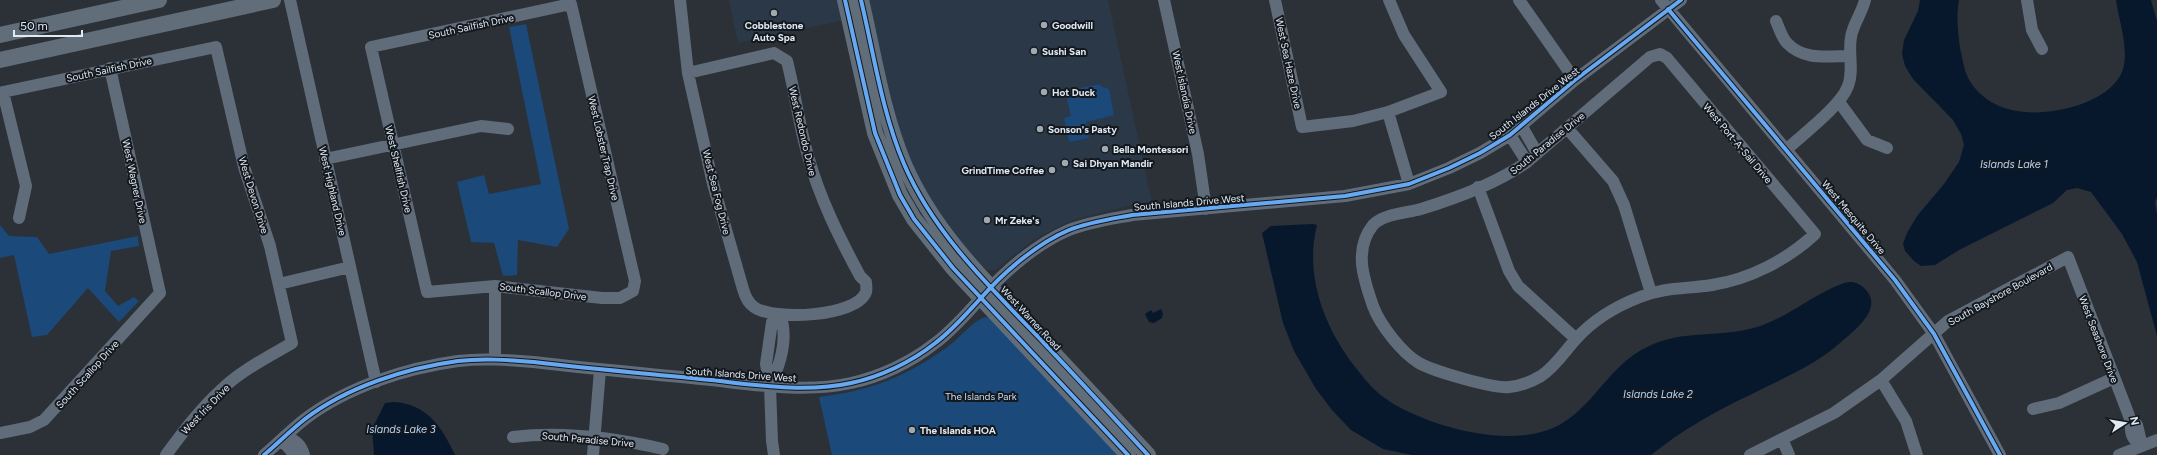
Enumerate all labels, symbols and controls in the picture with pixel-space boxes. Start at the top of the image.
marker: Cobblestone Auto Spa [769,8,779,18]
street label: South Sailfish Drive [427,11,516,42]
scale bar [14,12,82,38]
street label: West Sea Haze Drive [1272,16,1305,111]
text: 50 m [20,19,48,33]
place label: Cobblestone Auto Spa [745,19,804,44]
place label: Goodwill [1052,19,1093,32]
marker: Goodwill [1039,20,1049,30]
place label: Sushi San [1042,45,1087,58]
marker: Sushi San [1029,46,1039,56]
street label: West Islandia Drive [1169,49,1200,135]
street label: South Sailfish Drive [65,54,154,85]
street label: South Islands Drive West [1486,64,1582,143]
street label: West Redondo Drive [786,85,819,178]
place label: Hot Duck [1052,86,1096,99]
marker: Hot Duck [1039,87,1049,97]
street label: West Lobster Trap Drive [585,94,622,202]
street label: West Port-A-Sail Drive [1700,101,1775,186]
street label: South Paradise Drive [1507,109,1588,178]
place label: Sonson's Pasty [1048,123,1117,136]
street label: West Shellfish Drive [382,124,415,214]
marker: Sonson's Pasty [1035,124,1045,134]
street label: West Wagner Drive [119,138,150,225]
place label: Bella Montessori [1113,143,1189,156]
marker: Bella Montessori [1100,144,1110,154]
street label: West Highland Drive [316,145,349,238]
street label: West Sea Fog Drive [700,148,734,237]
street label: West Devon Drive [236,155,272,236]
place label: Sai Dhyan Mandir [1073,157,1153,170]
marker: Sai Dhyan Mandir [1060,158,1070,168]
water label: Islands Lake 1 [1980,158,2049,171]
place label: GrindTime Coffee [962,164,1044,177]
marker: GrindTime Coffee [1047,165,1057,175]
street label: West Mesquite Drive [1819,178,1889,257]
street label: South Islands Drive West [1133,191,1245,214]
place label: Mr Zeke's [995,214,1040,227]
marker: Mr Zeke's [982,215,992,225]
street label: South Bayshore Boulevard [1946,260,2055,329]
street label: South Scallop Drive [499,280,588,303]
street label: West Warner Road [998,283,1064,353]
street label: West Seashore Drive [2076,294,2121,385]
street label: South Scallop Drive [53,337,122,411]
street label: South Islands Drive West [685,364,797,385]
street label: West Iris Drive [178,381,233,437]
water label: Islands Lake 2 [1623,388,1693,401]
park label: The Islands Park [945,390,1017,403]
north arrow [2105,403,2145,443]
text: N [2127,416,2142,427]
water label: Islands Lake 3 [366,423,436,436]
place label: The Islands HOA [920,424,997,437]
marker: The Islands HOA [907,425,917,435]
street label: South Paradise Drive [541,429,635,450]

